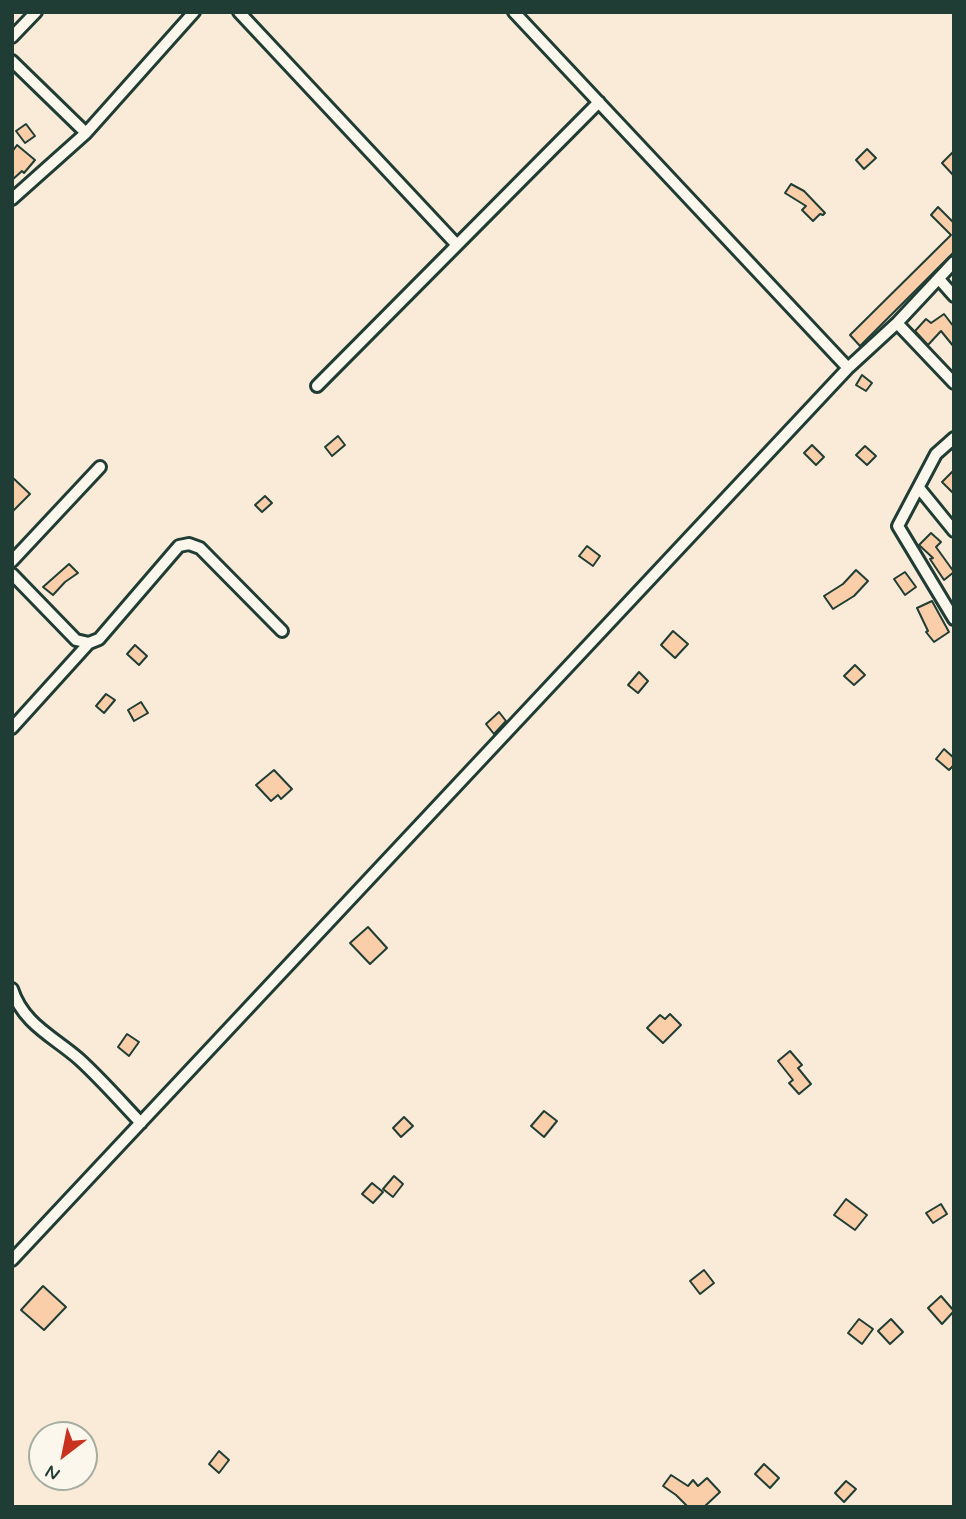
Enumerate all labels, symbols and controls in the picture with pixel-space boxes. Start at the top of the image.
north arrow [28,1421,98,1491]
text: N [41,1459,65,1486]

